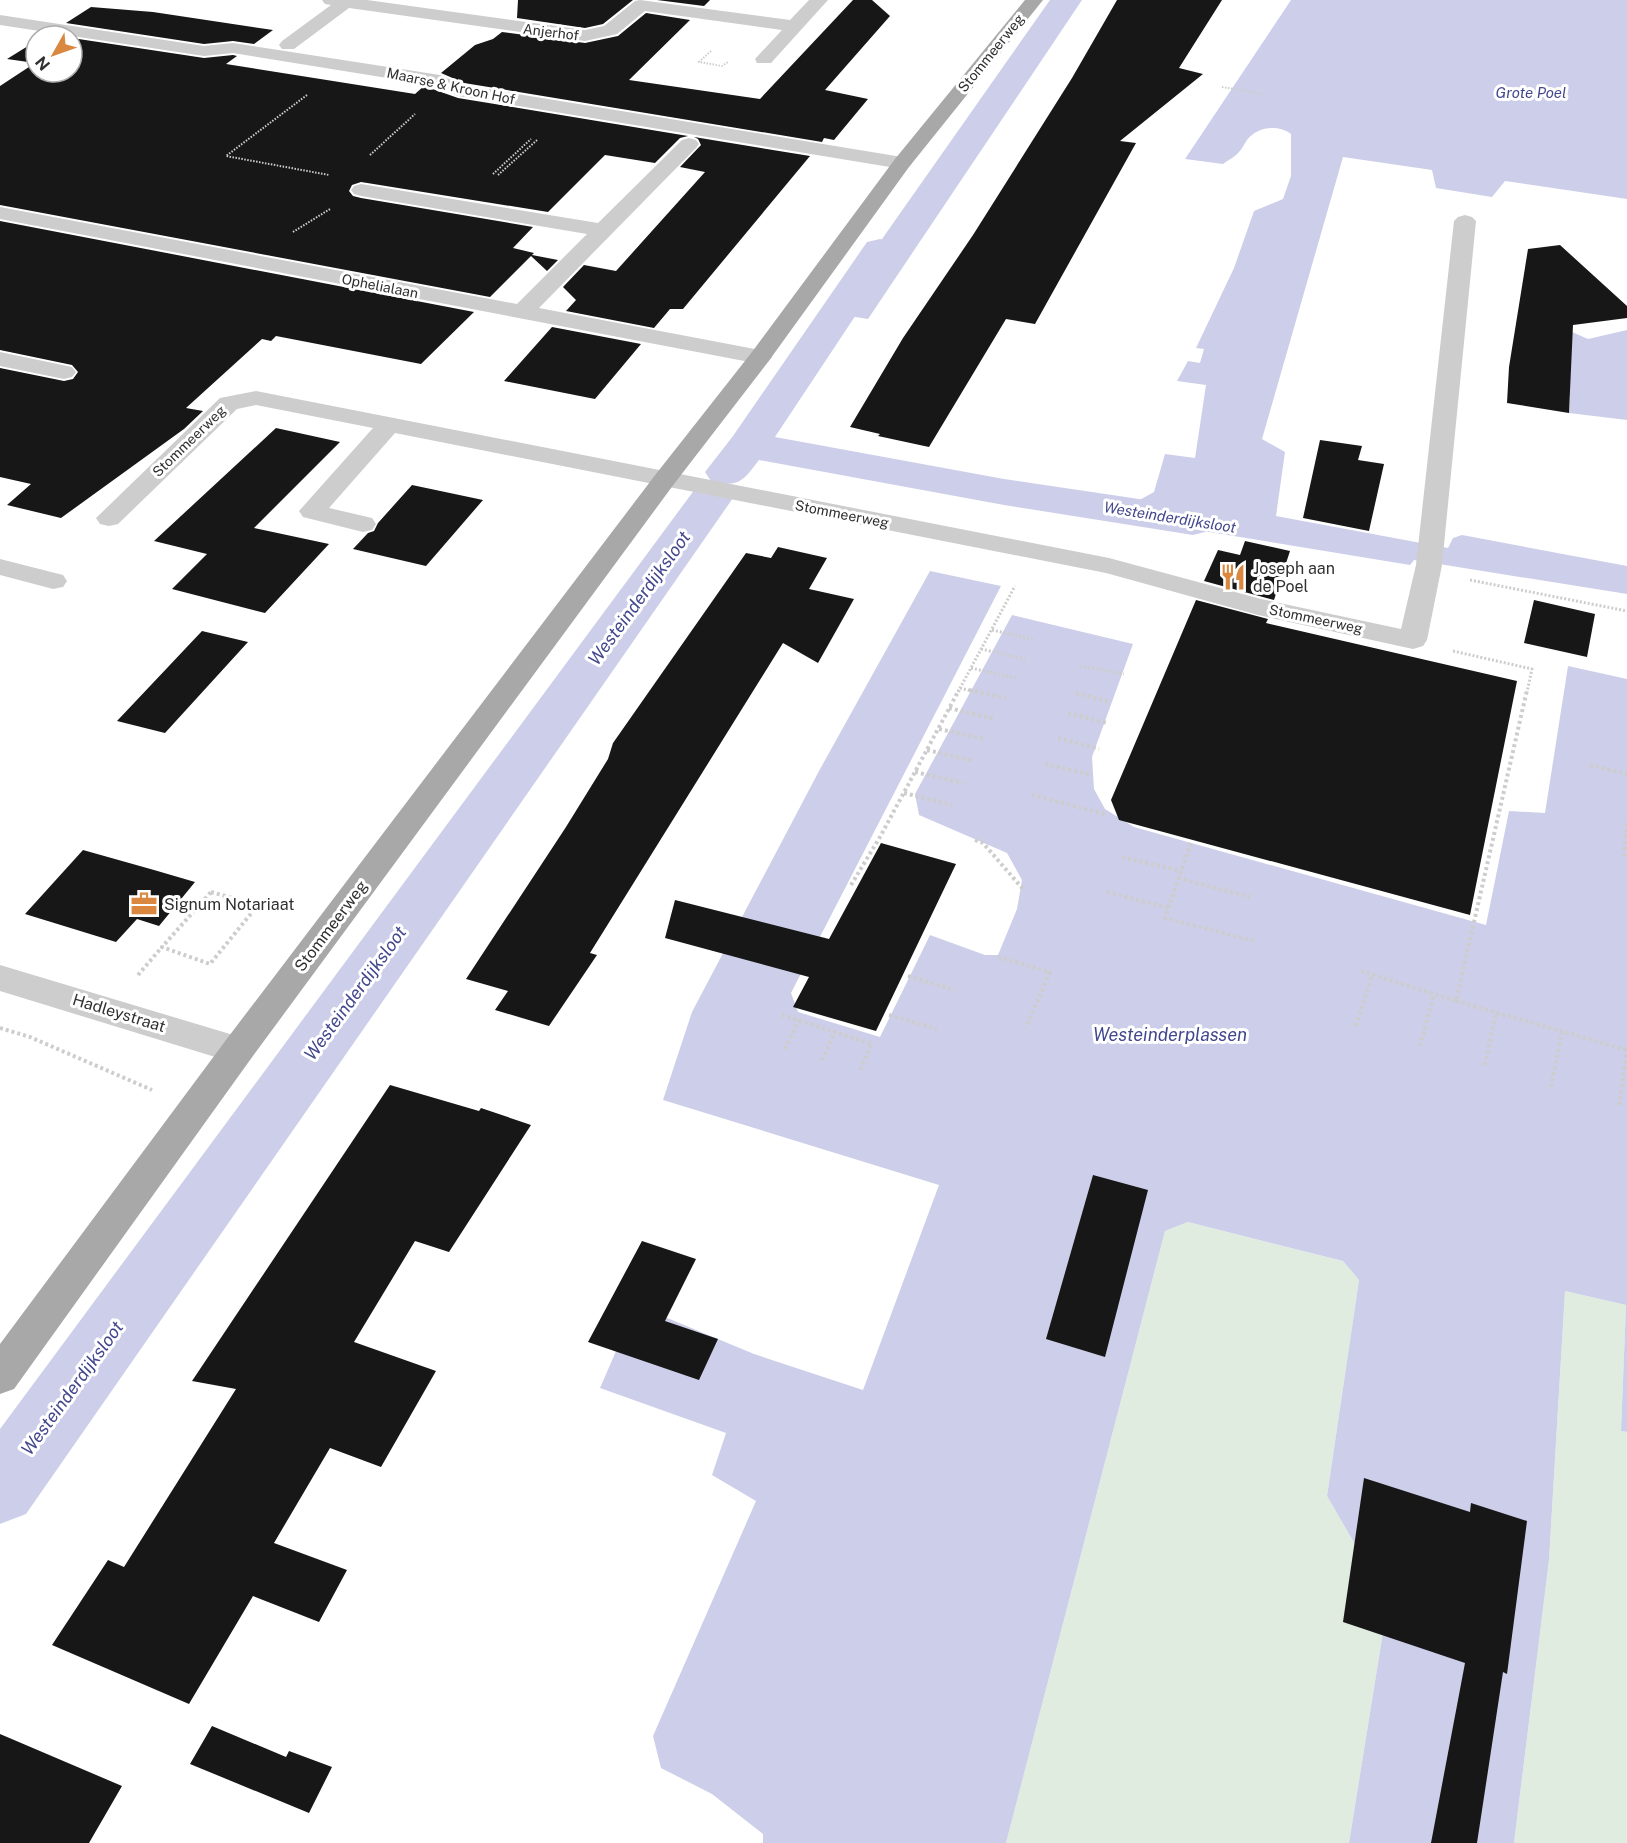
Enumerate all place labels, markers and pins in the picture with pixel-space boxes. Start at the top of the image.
place label: Joseph aan de Poel [1253,559,1335,596]
restaurant icon: Joseph aan de Poel [1218,562,1248,592]
office icon: Signum Notariaat [129,889,159,919]
place label: Signum Notariaat [164,895,294,914]

